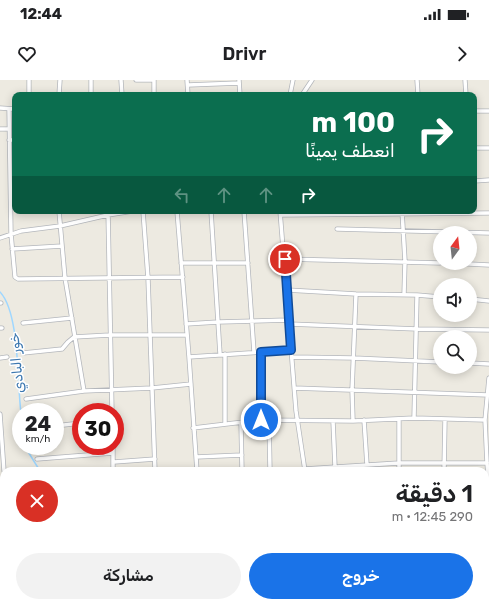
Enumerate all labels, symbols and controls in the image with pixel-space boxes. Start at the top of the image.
text: 12:44 [20,5,62,23]
icon: heart [16,43,38,65]
text: Drivr [223,43,266,65]
icon: forward [451,43,473,65]
text: 100 m [311,106,395,139]
icon: right [409,108,461,160]
text: انعطف يمينًا [305,140,395,162]
icon: left [171,184,193,206]
icon: ahead [213,184,235,206]
icon: ahead [255,184,277,206]
icon: right [297,184,319,206]
north arrow [433,226,477,270]
map controls [433,226,477,374]
pin [268,242,302,276]
icon: arrive [274,248,296,270]
button: sound [433,278,477,322]
button: search [433,330,477,374]
water label: خور البادي [5,332,29,394]
position arrow [240,399,282,441]
speed limit sign: 30 [72,403,124,455]
text: 24 [25,412,51,436]
text: km/h [26,433,50,445]
button: close [16,480,58,522]
text: 1 دقيقة [396,480,473,508]
text: 290 m · 12:45 [392,509,473,524]
button: مشاركة [16,553,241,599]
button: خروج [249,553,473,599]

